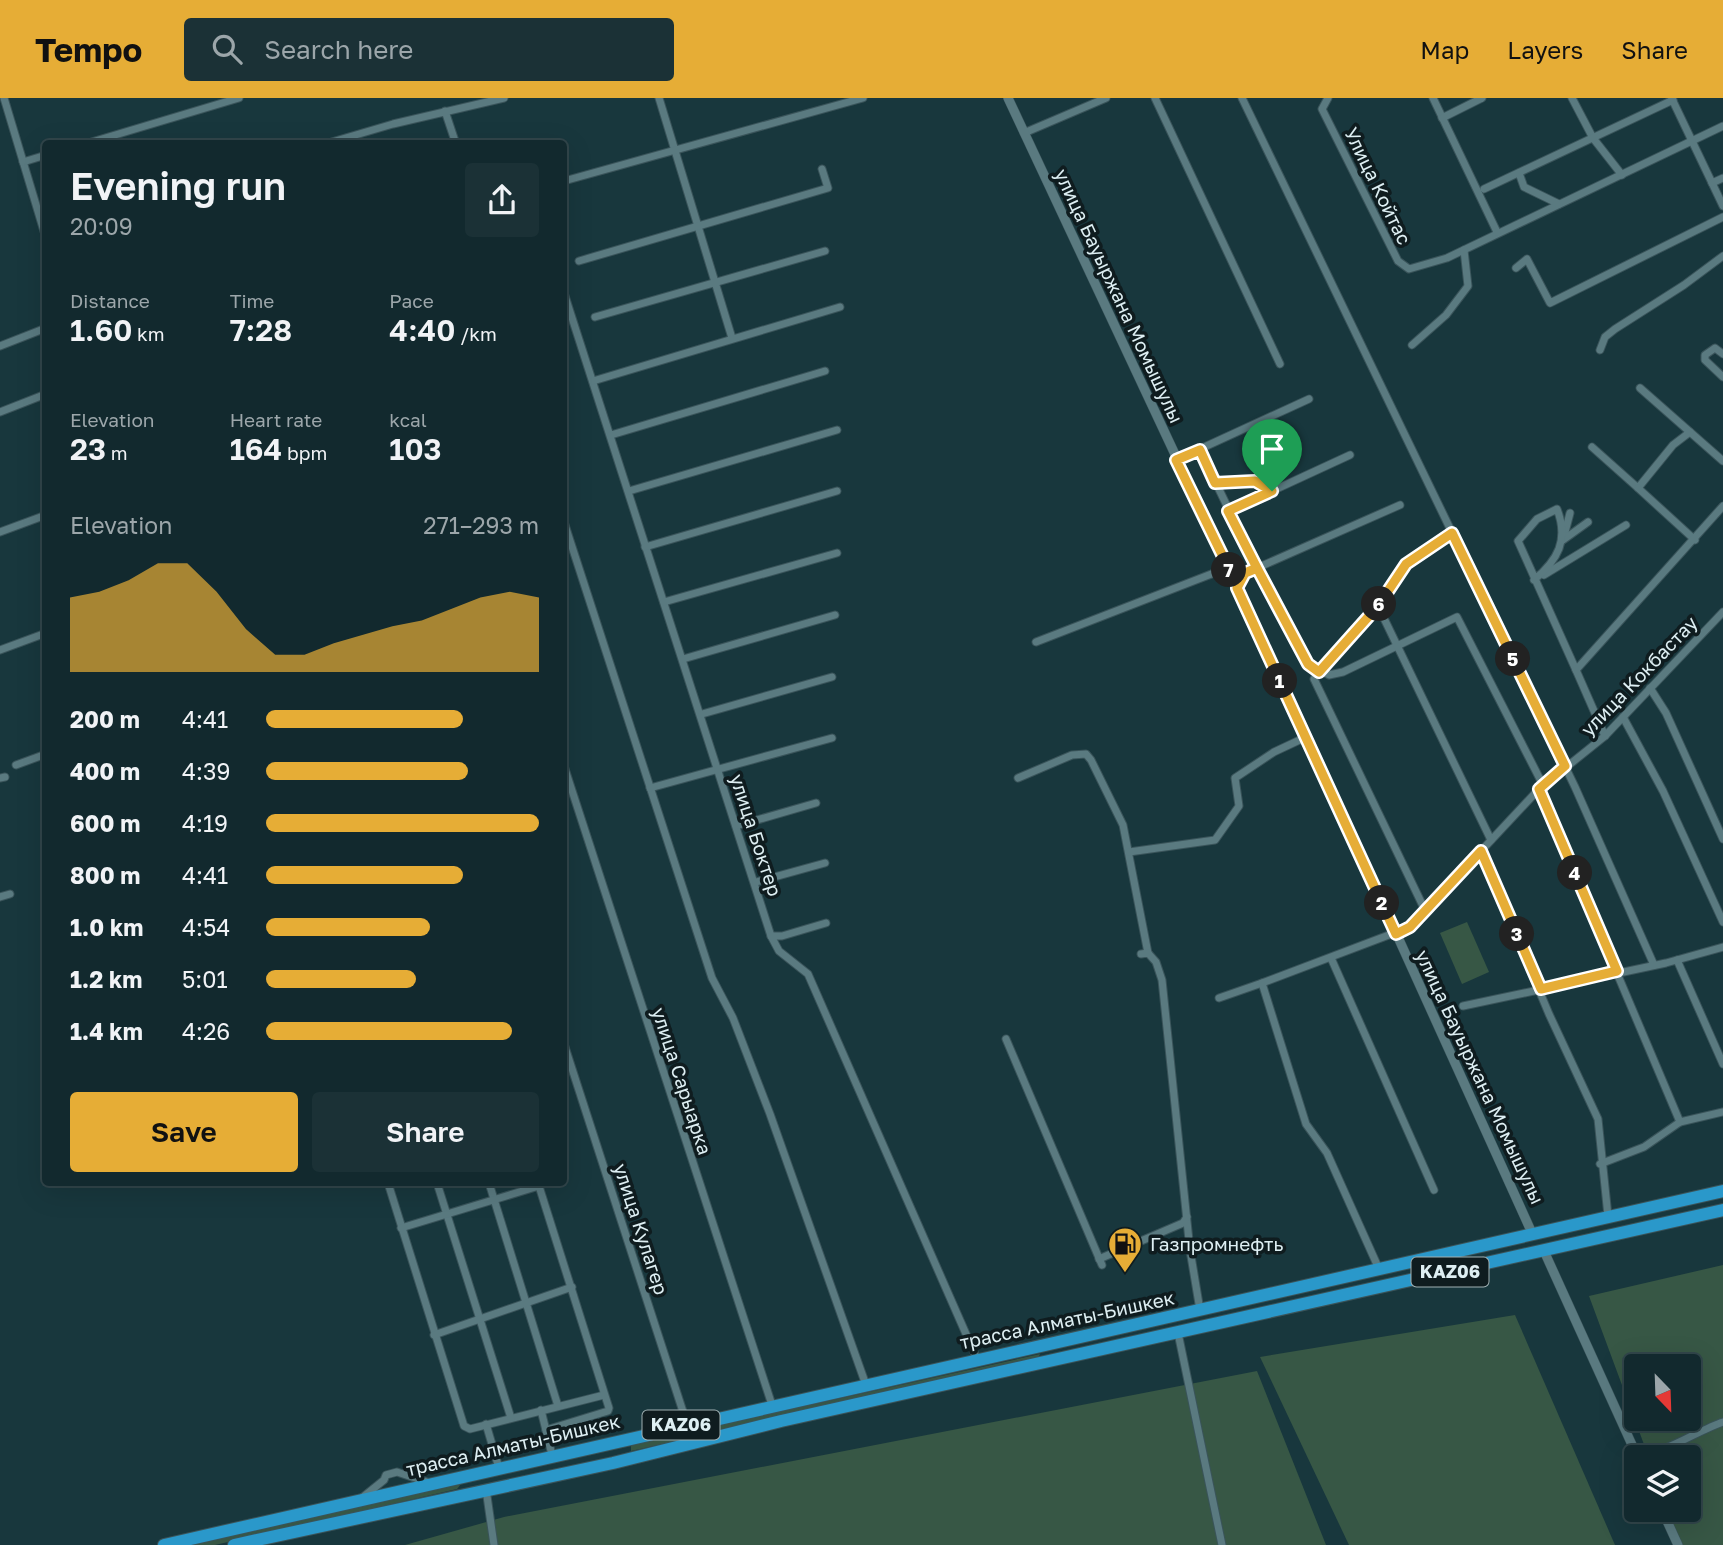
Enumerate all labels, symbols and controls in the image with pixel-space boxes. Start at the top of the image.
search box [184,18,674,81]
text: Tempo [35,30,142,69]
icon: search [208,30,246,68]
text: Search here [264,34,413,65]
text: Map [1420,35,1469,64]
text: Layers [1507,35,1583,64]
text: Share [1621,35,1688,64]
street label: Улица Койтас [1340,124,1417,248]
text: Evening run [70,163,286,208]
button: share [465,163,539,237]
street label: улица Бауыржана Момышулы [1050,165,1189,427]
text: 20:09 [70,212,133,240]
text: Distance [70,289,150,312]
text: Time [230,289,274,312]
text: Pace [389,289,434,312]
text: 1.60 [70,312,132,348]
text: 7:28 [230,312,292,348]
text: 4:40 [389,312,455,348]
text: km [132,322,165,345]
text: /km [455,322,497,345]
text: Elevation [70,408,155,431]
text: Heart rate [230,408,322,431]
text: kcal [389,408,427,431]
pin [1242,419,1302,491]
icon: arrive [1253,430,1291,468]
text: 23 [70,431,106,467]
text: 164 [230,431,282,467]
text: 103 [389,431,442,467]
text: m [106,441,128,464]
text: bpm [282,441,327,464]
text: Elevation [70,511,172,539]
text: 271–293 m [423,511,539,539]
pin: 7 [1212,552,1246,588]
text: 7 [1223,558,1234,581]
pin: 6 [1362,587,1396,622]
text: 6 [1372,592,1385,615]
street label: улица Кокбастау [1576,611,1702,740]
pin: 5 [1496,642,1530,676]
text: 5 [1507,647,1518,670]
pin: 1 [1262,664,1298,698]
text: 1 [1275,669,1284,692]
text: 200 m [70,705,140,733]
text: 4:41 [182,705,228,733]
text: 400 m [70,757,140,785]
text: 4:39 [182,757,230,785]
street label: улица Боктер [726,771,787,899]
text: 600 m [70,809,140,837]
text: 4:19 [182,809,228,837]
pin: 4 [1558,856,1592,890]
text: 800 m [70,861,141,889]
text: 4:41 [182,861,228,889]
text: 4 [1569,861,1580,884]
pin: 2 [1364,886,1400,920]
text: 2 [1376,891,1387,914]
text: 1.0 km [70,913,143,941]
text: 4:54 [182,913,230,941]
pin: 3 [1500,916,1534,952]
text: 3 [1511,922,1522,945]
street label: улица Бауыржана Момышулы [1411,946,1550,1208]
text: 1.2 km [70,965,142,993]
text: 5:01 [182,965,228,993]
street label: улица Сарыарка [648,1004,717,1157]
text: 1.4 km [70,1017,143,1045]
text: 4:26 [182,1017,230,1045]
button: Save [70,1092,298,1172]
button: Share [312,1092,539,1172]
street label: улица Кулагер [609,1160,673,1297]
fuel station icon: Газпромнефть [1106,1225,1144,1274]
place label: Газпромнефть [1150,1232,1283,1255]
road number: KАZ06 [1412,1258,1488,1287]
street label: трасса Алматы-Бишкек [957,1285,1176,1354]
north arrow [1624,1354,1701,1432]
map controls [1624,1354,1701,1522]
street label: трасса Алматы-Бишкек [404,1409,622,1480]
road number: KАZ06 [642,1410,720,1440]
button: layers [1624,1445,1701,1522]

